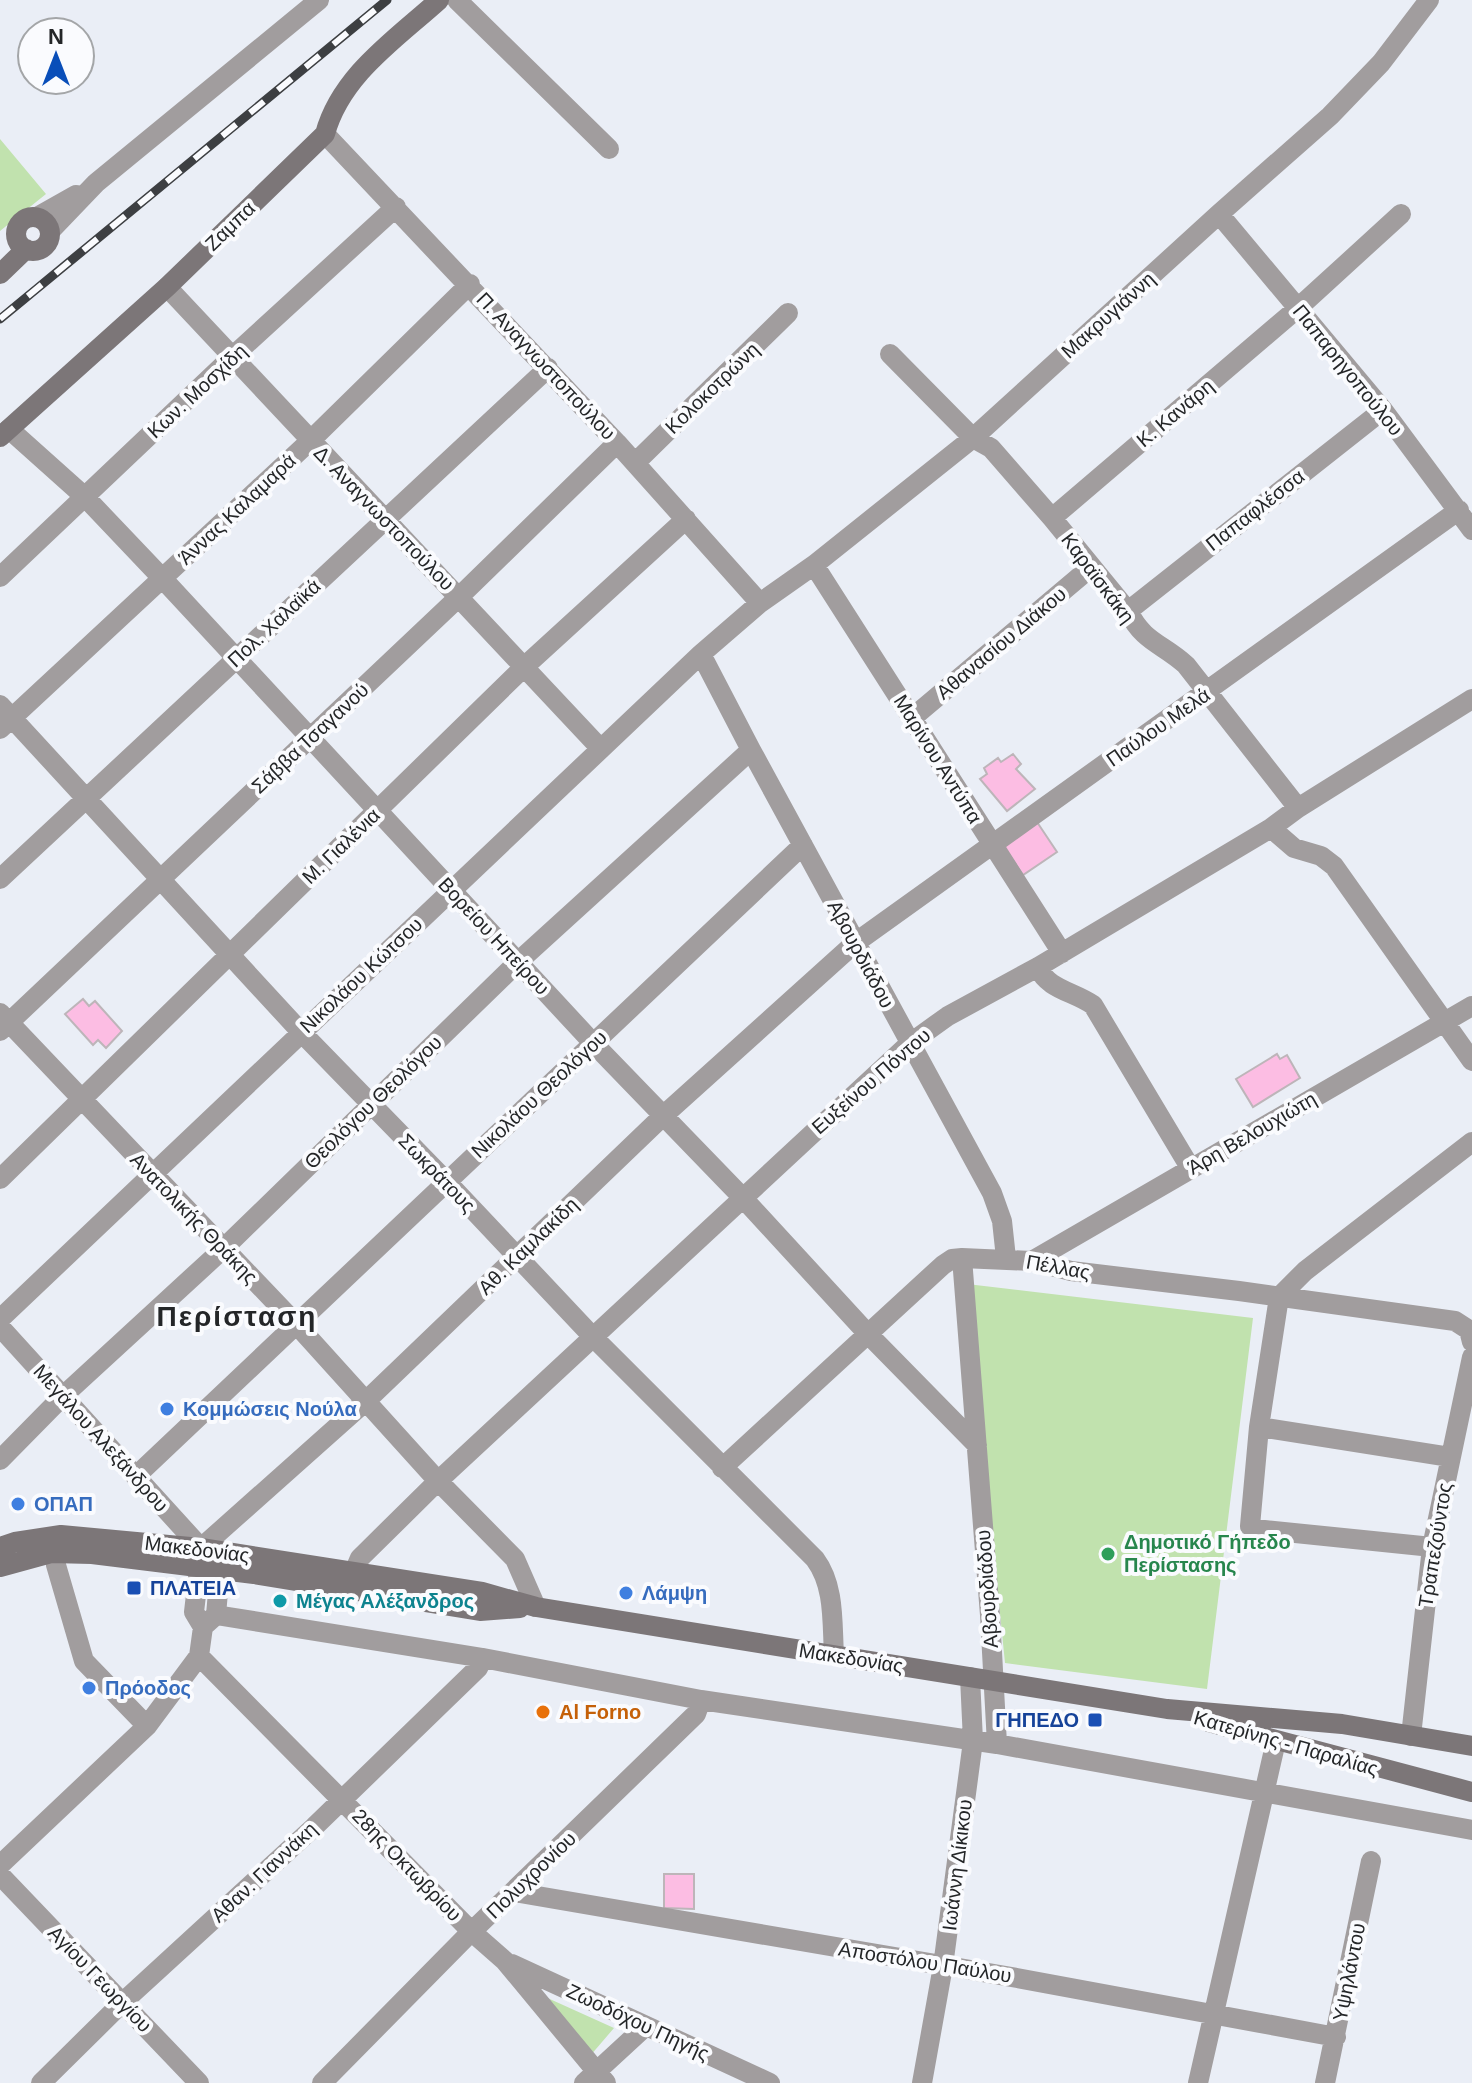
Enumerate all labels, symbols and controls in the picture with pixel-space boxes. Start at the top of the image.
north arrow [16,16,96,96]
text: N [48,24,64,49]
street label: Ζαμπα [201,197,259,255]
street label: Μακρυγιάννη [1057,267,1159,363]
street label: Π. Αναγνωστοπούλου [472,288,620,444]
street label: Παπαρηγοπούλου [1289,300,1407,440]
street label: Κολοκοτρώνη [661,338,763,438]
street label: Κων. Μοσχίδη [143,340,251,442]
street label: Κ. Κανάρη [1132,375,1218,451]
street label: Δ. Αναγνωστοπούλου [310,441,458,595]
street label: Άννας Καλαμαρά [174,449,300,569]
street label: Παπαφλέσσα [1201,465,1309,555]
street label: Καραϊσκάκη [1057,529,1139,627]
street label: Πολ. Χαλαϊκά [223,575,325,671]
street label: Αθανασίου Διάκου [932,582,1070,704]
street label: Σάββα Τσαγανού [247,678,373,798]
street label: Παύλου Μελά [1102,683,1214,771]
street label: Μαρίνου Αντύπα [890,691,986,827]
street label: Μ. Γιαλένια [298,804,384,888]
street label: Βορείου Ηπείρου [434,873,554,999]
street label: Αβουρδιάδου [823,896,899,1012]
street label: Νικολάου Κώτσου [295,913,427,1037]
street label: Ευξείνου Πόντου [807,1024,935,1138]
street label: Νικολάου Θεολόγου [467,1026,611,1162]
street label: Θεολόγου Θεολόγου [300,1031,446,1173]
street label: Άρη Βελουχιώτη [1184,1087,1320,1179]
street label: Σωκράτους [394,1129,480,1217]
street label: Ανατολικής Θράκης [126,1148,262,1288]
street label: Αθ. Καμλακίδη [474,1193,582,1299]
street label: Πέλλας [1024,1251,1092,1283]
district label: Περίσταση [157,1301,317,1332]
street label: Μεγάλου Αλεξάνδρου [29,1360,173,1516]
place label: Κομμώσεις Νούλα [183,1398,357,1420]
marker: Κομμώσεις Νούλα [158,1400,176,1418]
street label: Τραπεζούντος [1414,1481,1456,1609]
place label: ΟΠΑΠ [34,1493,93,1515]
marker: ΟΠΑΠ [9,1495,27,1513]
street label: Αβουρδιάδου [972,1529,1002,1649]
place label: Δημοτικό Γήπεδο Περίστασης [1124,1531,1291,1576]
street label: Μακεδονίας [144,1532,251,1566]
marker: Δημοτικό Γήπεδο Περίστασης [1099,1545,1117,1563]
place label: ΠΛΑΤΕΙΑ [150,1577,236,1599]
marker: ΠΛΑΤΕΙΑ [125,1579,143,1597]
place label: Λάμψη [642,1582,707,1604]
marker: Λάμψη [617,1584,635,1602]
place label: Μέγας Αλέξανδρος [296,1590,474,1612]
marker: Μέγας Αλέξανδρος [271,1592,289,1610]
street label: Μακεδονίας [797,1639,905,1677]
place label: Πρόοδος [105,1677,191,1699]
marker: Πρόοδος [80,1679,98,1697]
place label: Al Forno [559,1701,641,1723]
marker: Al Forno [534,1703,552,1721]
street label: Κατερίνης - Παραλίας [1191,1706,1381,1780]
place label: ΓΗΠΕΔΟ [995,1709,1079,1731]
marker: ΓΗΠΕΔΟ [1086,1711,1104,1729]
street label: Ιωάννη Δίκικου [938,1798,976,1932]
street label: 28ης Οκτωβρίου [348,1805,466,1925]
street label: Αθαν. Γιαννάκη [207,1818,321,1926]
street label: Πολυχρονίου [482,1827,580,1923]
street label: Υψηλάντου [1329,1921,1369,2023]
street label: Αγίου Γεωργίου [44,1922,156,2036]
street label: Αποστόλου Παύλου [837,1937,1013,1987]
street label: Ζωοδόχου Πηγής [563,1979,713,2065]

